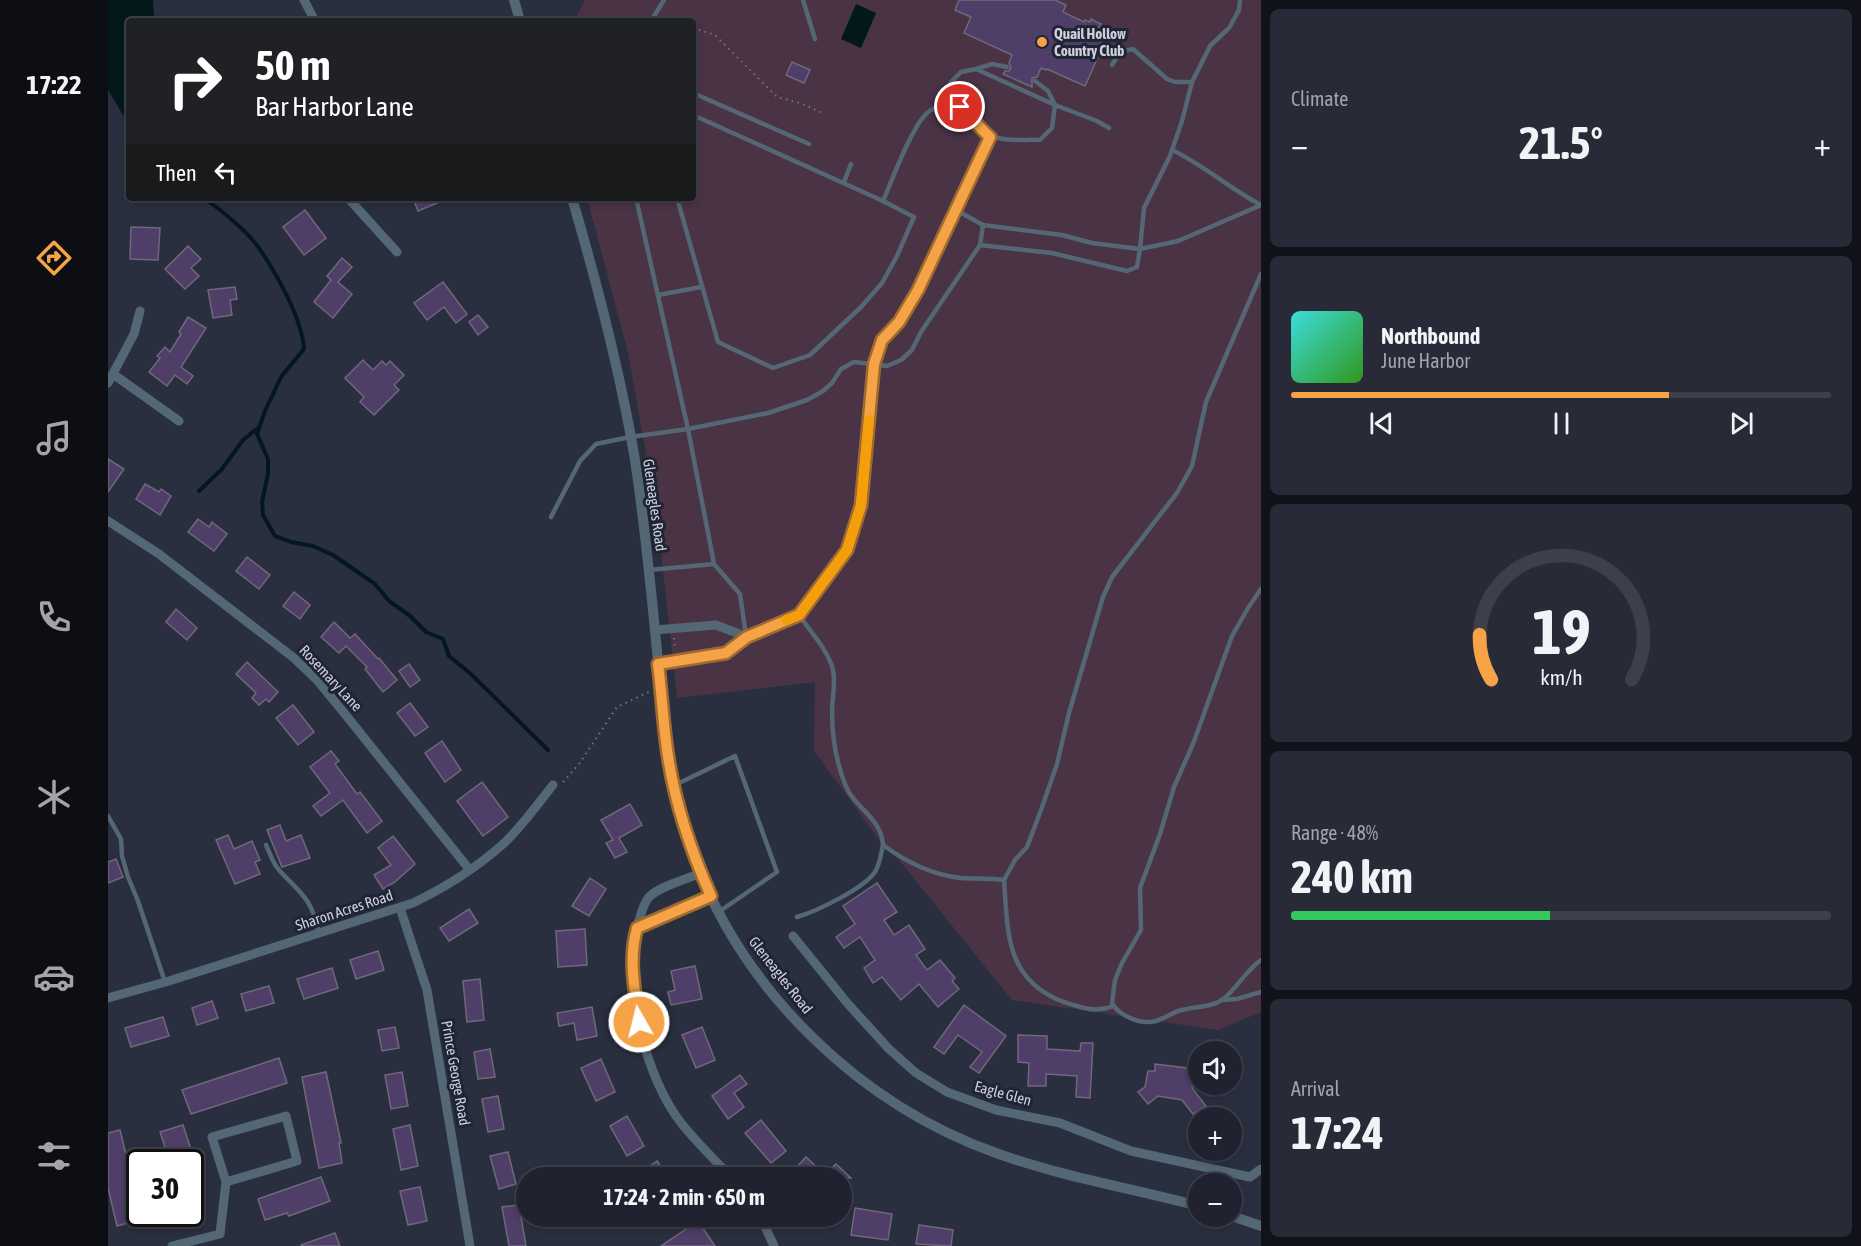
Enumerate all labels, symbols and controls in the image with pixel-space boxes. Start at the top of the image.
place label: Quail Hollow Country Club [1054,25,1126,59]
marker: Quail Hollow Country Club [1035,35,1049,49]
text: 50 m [255,41,330,89]
icon: right [156,42,234,120]
text: 17:22 [26,69,82,100]
pin [934,81,985,132]
text: Climate [1291,87,1348,110]
icon: arrive [943,90,976,123]
text: Bar Harbor Lane [255,91,414,122]
text: 21.5° [1519,117,1603,169]
text: − [1291,125,1308,163]
text: + [1814,125,1831,163]
icon: left [209,156,242,189]
text: Then [156,160,197,186]
icon: directions [33,237,75,279]
text: Northbound [1381,323,1480,349]
text: June Harbor [1381,349,1470,372]
icon: previous [1365,407,1398,440]
icon: pause [1545,407,1578,440]
icon: next [1725,407,1758,440]
icon: music [33,417,75,459]
street label: Gleneagles Road [640,458,670,552]
icon: phone [33,596,75,638]
text: 19 [1532,596,1590,667]
street label: Rosemary Lane [296,641,366,715]
text: km/h [1540,665,1582,690]
icon: climate [33,776,75,818]
text: Range · 48% [1291,821,1378,844]
text: 240 km [1291,851,1413,903]
street label: Sharon Acres Road [293,886,395,934]
street label: Gleneagles Road [746,933,816,1017]
icon: car [33,956,75,998]
position arrow [607,990,671,1054]
street label: Prince George Road [438,1019,474,1127]
map controls [1188,1041,1242,1227]
button: sound [1188,1041,1242,1095]
street label: Eagle Glen [973,1077,1033,1109]
text: Arrival [1291,1077,1340,1100]
button: + [1188,1107,1242,1161]
text: 17:24 [1291,1107,1384,1159]
icon: filters [33,1135,75,1177]
speed limit sign: 30 [126,1149,204,1227]
button: − [1188,1173,1242,1227]
text: 17:24 · 2 min · 650 m [603,1184,765,1210]

